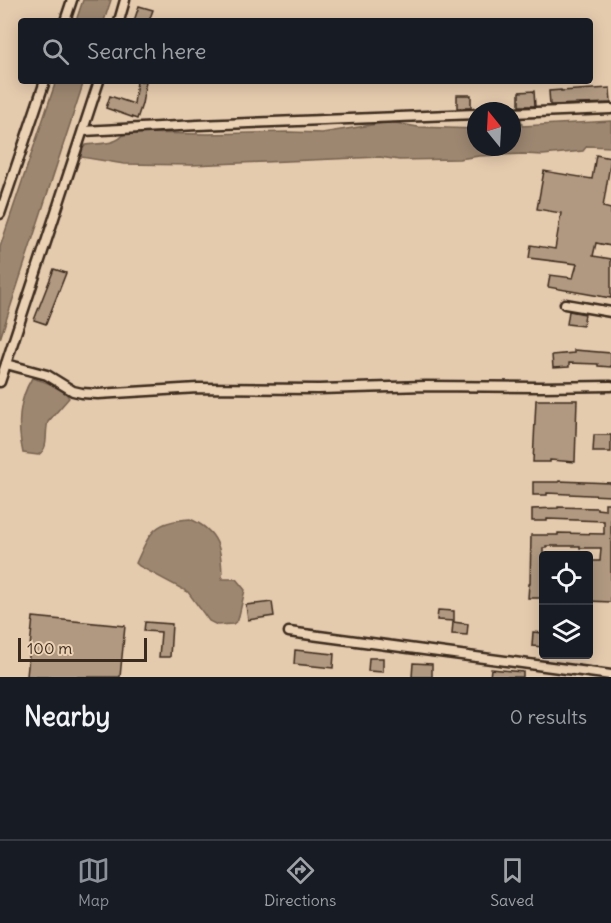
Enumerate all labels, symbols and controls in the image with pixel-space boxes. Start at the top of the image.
search box [18,18,593,84]
icon: search [39,35,72,68]
text: Search here [87,37,206,65]
north arrow [467,102,521,156]
map controls [539,551,593,659]
button: locate [539,551,593,605]
button: layers [539,605,593,659]
scale bar [18,635,147,662]
text: 100 m [27,638,72,658]
text: Nearby [24,700,110,733]
text: 0 results [510,704,587,729]
tab: Map [77,854,110,910]
tab: Directions [264,854,336,910]
tab: Saved [490,854,534,910]

